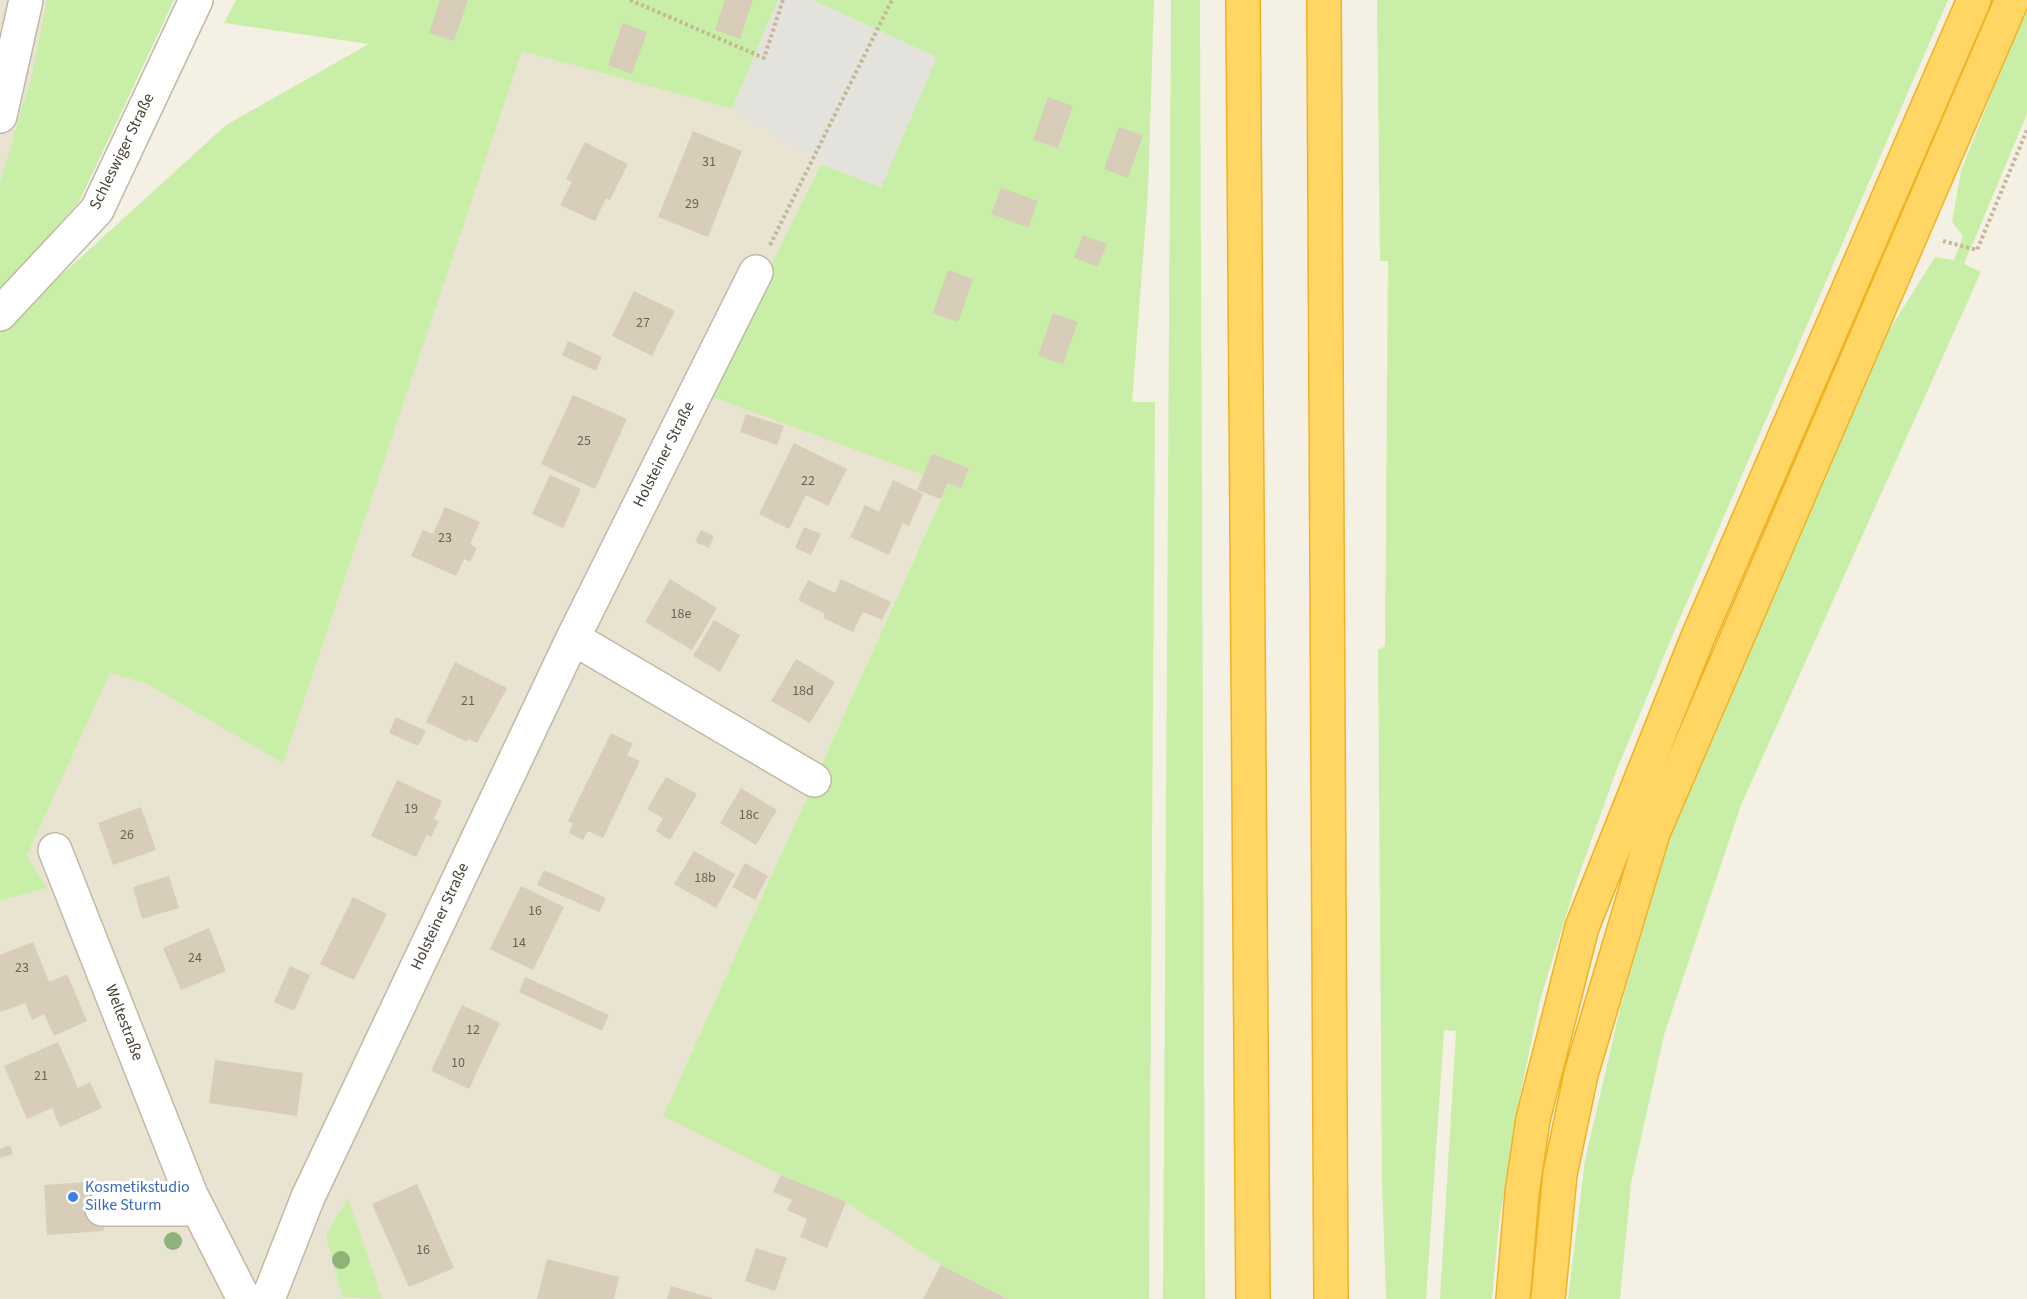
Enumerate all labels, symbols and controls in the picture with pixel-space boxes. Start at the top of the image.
street label: Schleswiger Straße [86,91,160,213]
house number: 31 [702,155,716,171]
house number: 29 [685,197,699,213]
house number: 27 [636,316,650,332]
street label: Holsteiner Straße [630,399,700,511]
house number: 25 [577,434,591,450]
house number: 22 [801,474,815,490]
house number: 23 [438,531,452,547]
house number: 18e [671,607,691,623]
house number: 18d [792,684,814,700]
house number: 21 [461,694,475,710]
house number: 19 [404,802,418,818]
house number: 18c [739,808,759,824]
house number: 26 [120,828,134,844]
street label: Holsteiner Straße [408,860,474,974]
house number: 18b [694,871,716,887]
house number: 16 [528,904,542,920]
house number: 14 [512,936,526,952]
house number: 24 [188,951,202,967]
house number: 23 [15,961,29,977]
street label: Weltestraße [100,982,146,1064]
house number: 12 [466,1023,480,1039]
house number: 10 [451,1056,465,1072]
house number: 21 [34,1069,48,1085]
place label: Kosmetikstudio Silke Sturm [85,1178,190,1216]
marker: Kosmetikstudio Silke Sturm [66,1190,80,1204]
house number: 16 [416,1243,430,1259]

